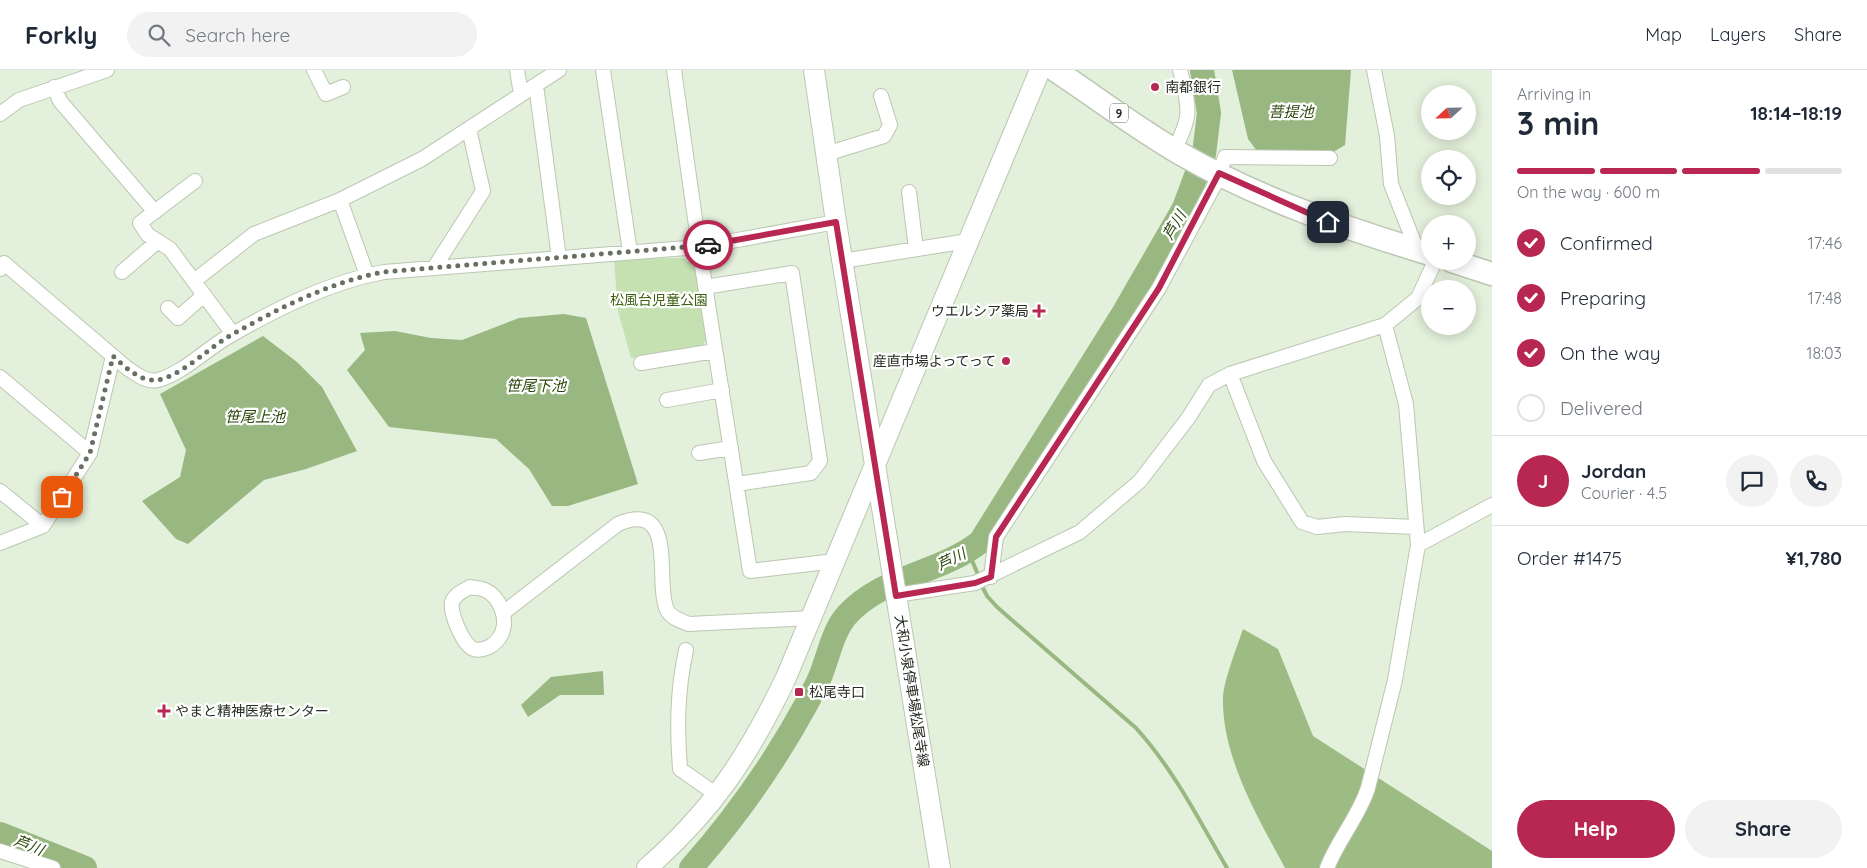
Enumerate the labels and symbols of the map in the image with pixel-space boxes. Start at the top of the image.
place label: 南都銀行 [1165,78,1221,96]
marker: 南都銀行 [1149,81,1161,93]
north arrow [1421,85,1476,140]
water label: 菩提池 [1268,102,1315,121]
road number: 9 [1110,104,1128,122]
pin [1307,201,1349,243]
water label: 芦川 [1158,206,1191,243]
courier [683,220,733,270]
park label: 松風台児童公園 [610,291,708,309]
place label: ウエルシア薬局 [931,302,1029,320]
marker: ウエルシア薬局 [1033,305,1045,317]
place label: 産直市場よってって [873,352,996,370]
marker: 産直市場よってって [1000,355,1012,367]
water label: 笹尾下池 [506,376,568,395]
water label: 笹尾上池 [225,407,287,426]
pin [41,476,83,518]
water label: 芦川 [933,543,970,574]
street label: 大和小泉停車場松尾寺線 [891,614,933,768]
place label: 松尾寺口 [809,683,865,701]
marker: 松尾寺口 [793,686,805,698]
place label: やまと精神医療センター [175,702,329,720]
marker: やまと精神医療センター [157,704,171,718]
water label: 芦川 [12,831,48,860]

